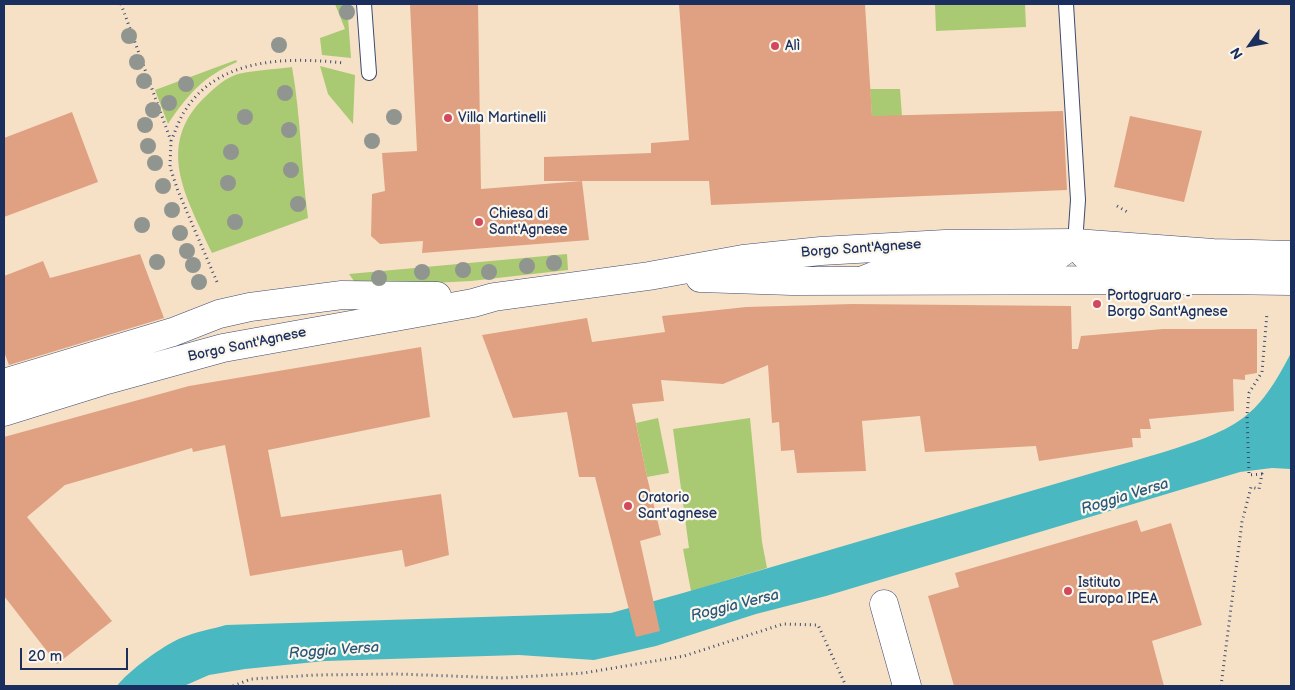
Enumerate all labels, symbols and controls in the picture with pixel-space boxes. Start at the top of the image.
north arrow [1225,20,1275,70]
place label: Alì [785,38,800,54]
marker: Alì [769,40,781,52]
text: N [1227,44,1247,62]
place label: Villa Martinelli [458,110,546,126]
marker: Villa Martinelli [442,112,454,124]
place label: Chiesa di Sant'Agnese [489,206,568,238]
marker: Chiesa di Sant'Agnese [473,216,485,228]
street label: Borgo Sant'Agnese [800,236,922,262]
place label: Portogruaro - Borgo Sant'Agnese [1107,288,1228,321]
marker: Portogruaro - Borgo Sant'Agnese [1091,298,1103,310]
street label: Borgo Sant'Agnese [186,324,308,366]
water label: Roggia Versa [1079,475,1171,519]
place label: Oratorio Sant'agnese [638,490,717,522]
marker: Oratorio Sant'agnese [622,500,634,512]
place label: Istituto Europa IPEA [1078,575,1158,608]
marker: Istituto Europa IPEA [1062,585,1074,597]
water label: Roggia Versa [689,586,781,626]
scale bar [22,638,130,670]
water label: Roggia Versa [288,639,380,663]
text: 20 m [28,647,62,666]

